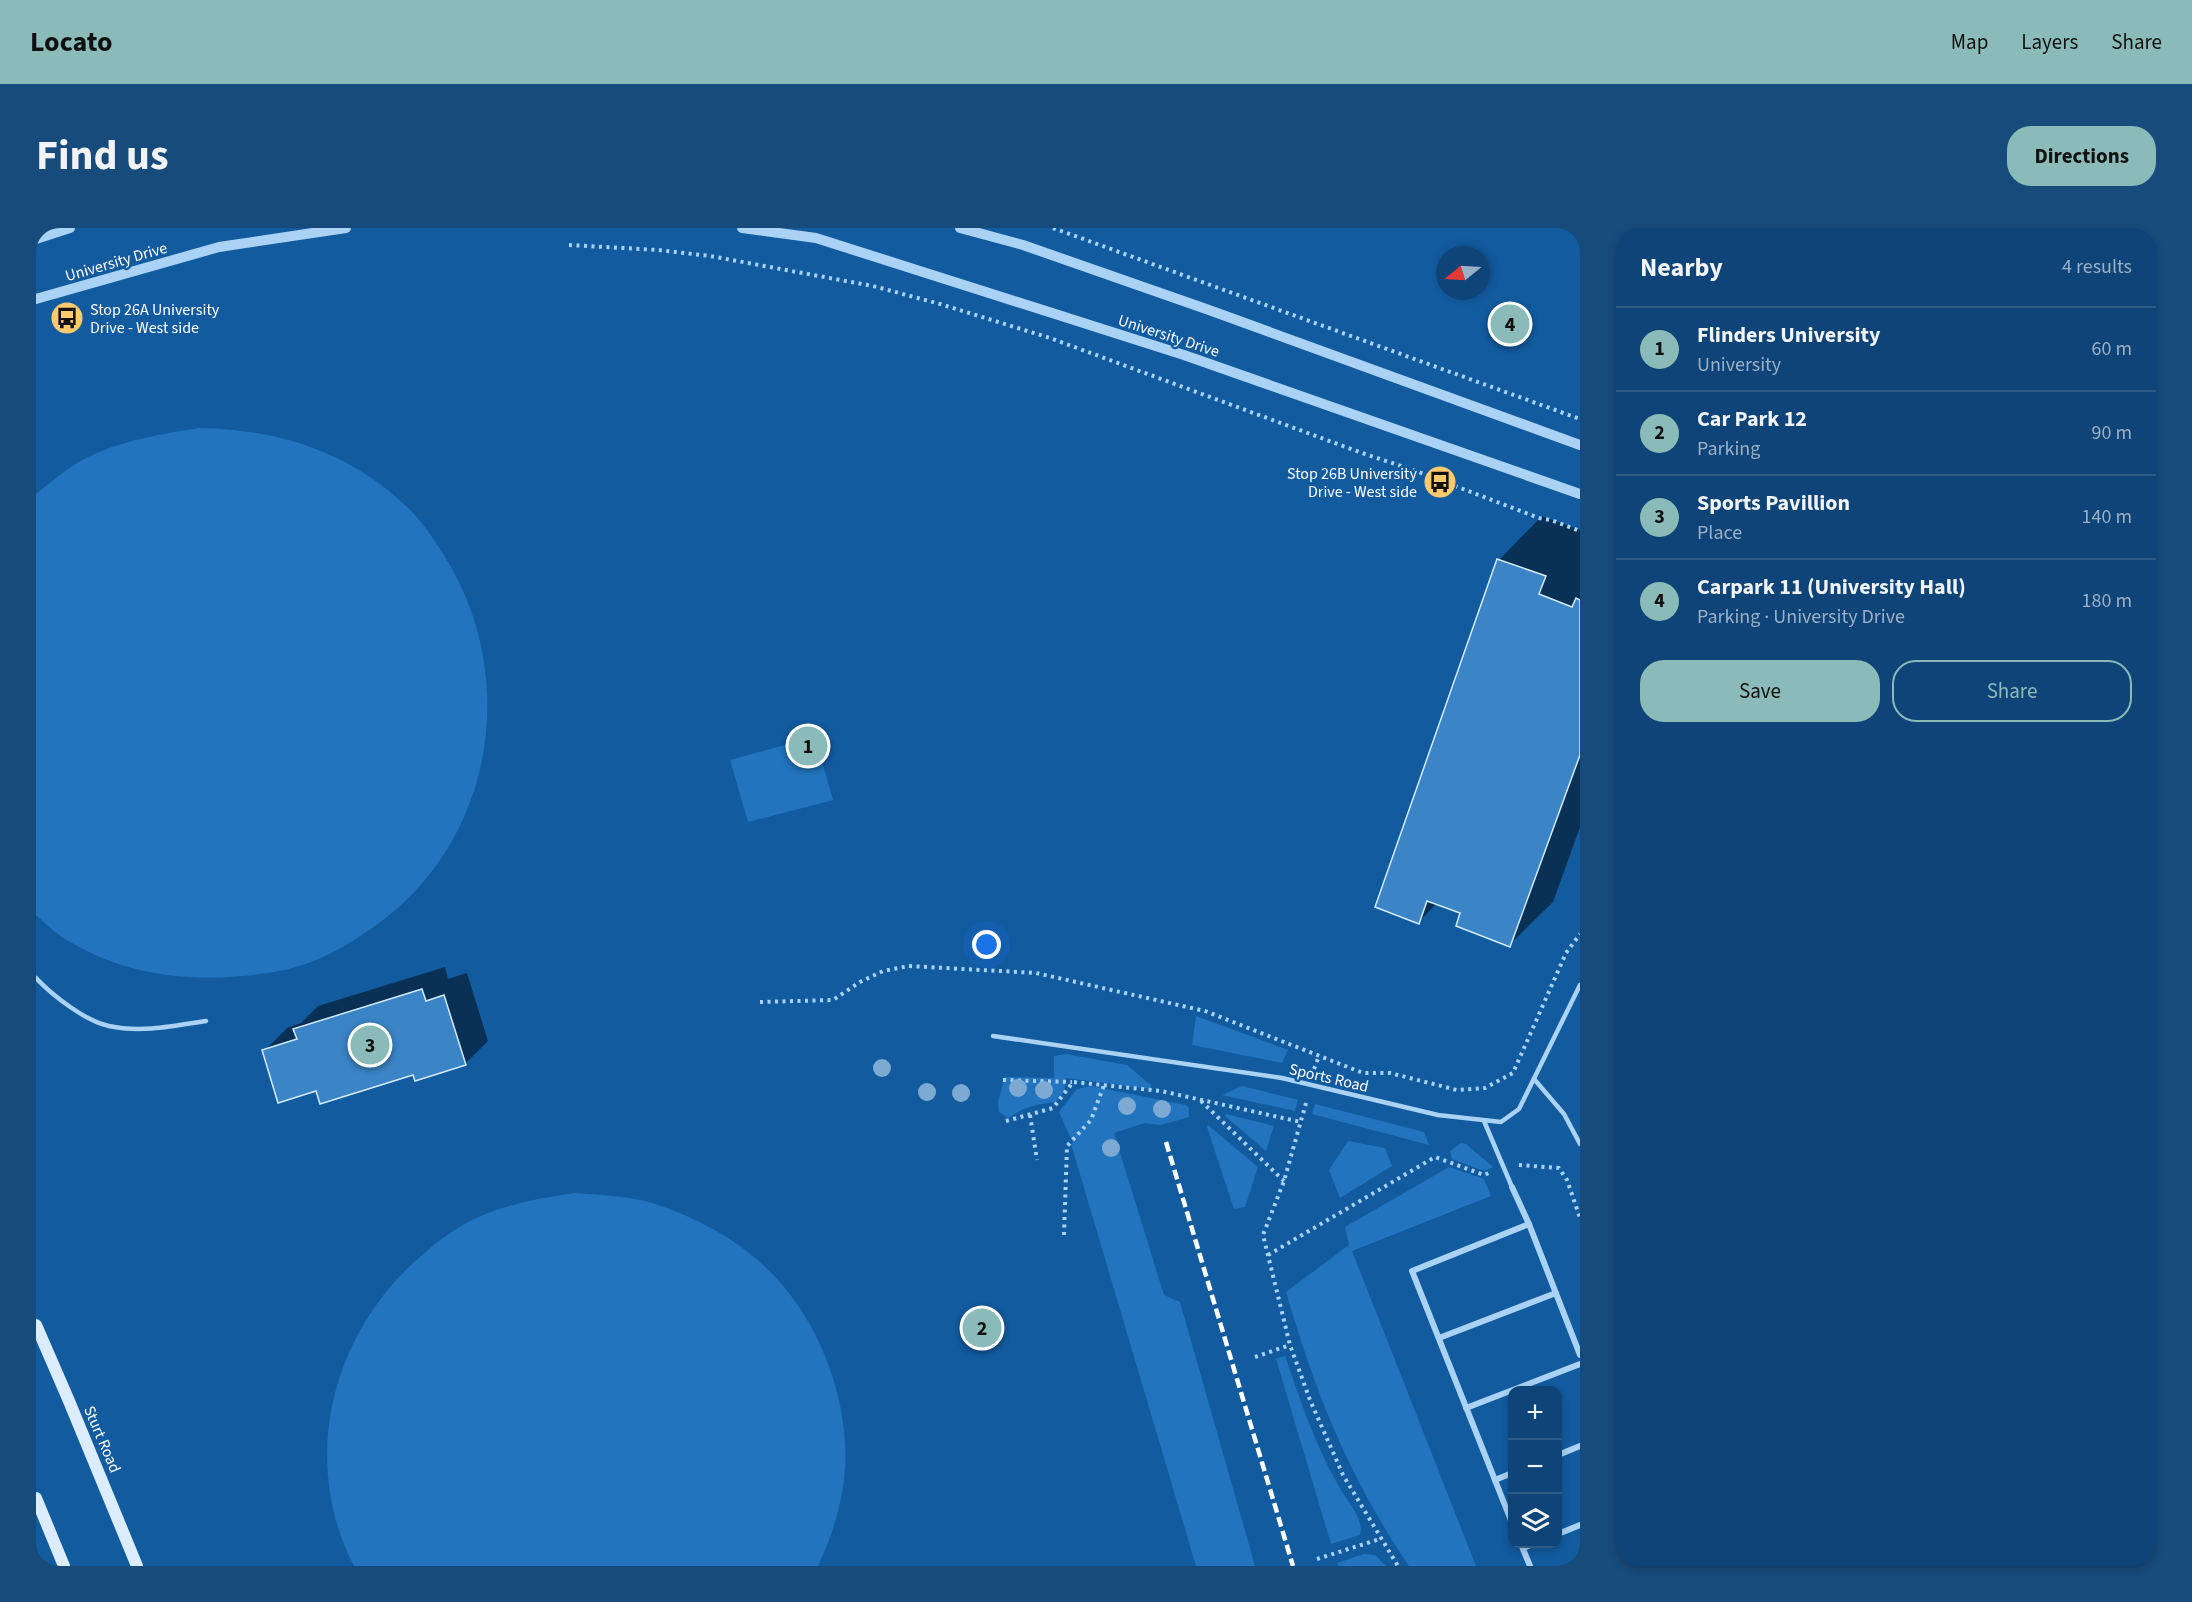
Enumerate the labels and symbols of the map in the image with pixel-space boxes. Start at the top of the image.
street label: University Drive [63,237,170,287]
north arrow [1436,246,1490,300]
place label: Stop 26A University Drive - West side [90,299,220,339]
bus stop icon: Stop 26A University Drive - West side [49,300,85,336]
pin: 4 [1490,302,1530,346]
street label: University Drive [1115,309,1222,363]
place label: Stop 26B University Drive - West side [1287,463,1418,503]
bus stop icon: Stop 26B University Drive - West side [1422,464,1458,500]
pin: 1 [788,724,828,768]
your location [972,930,1001,959]
pin: 3 [350,1022,390,1068]
street label: Sports Road [1287,1058,1371,1098]
pin: 2 [962,1306,1002,1350]
street label: Sturt Road [78,1403,126,1476]

